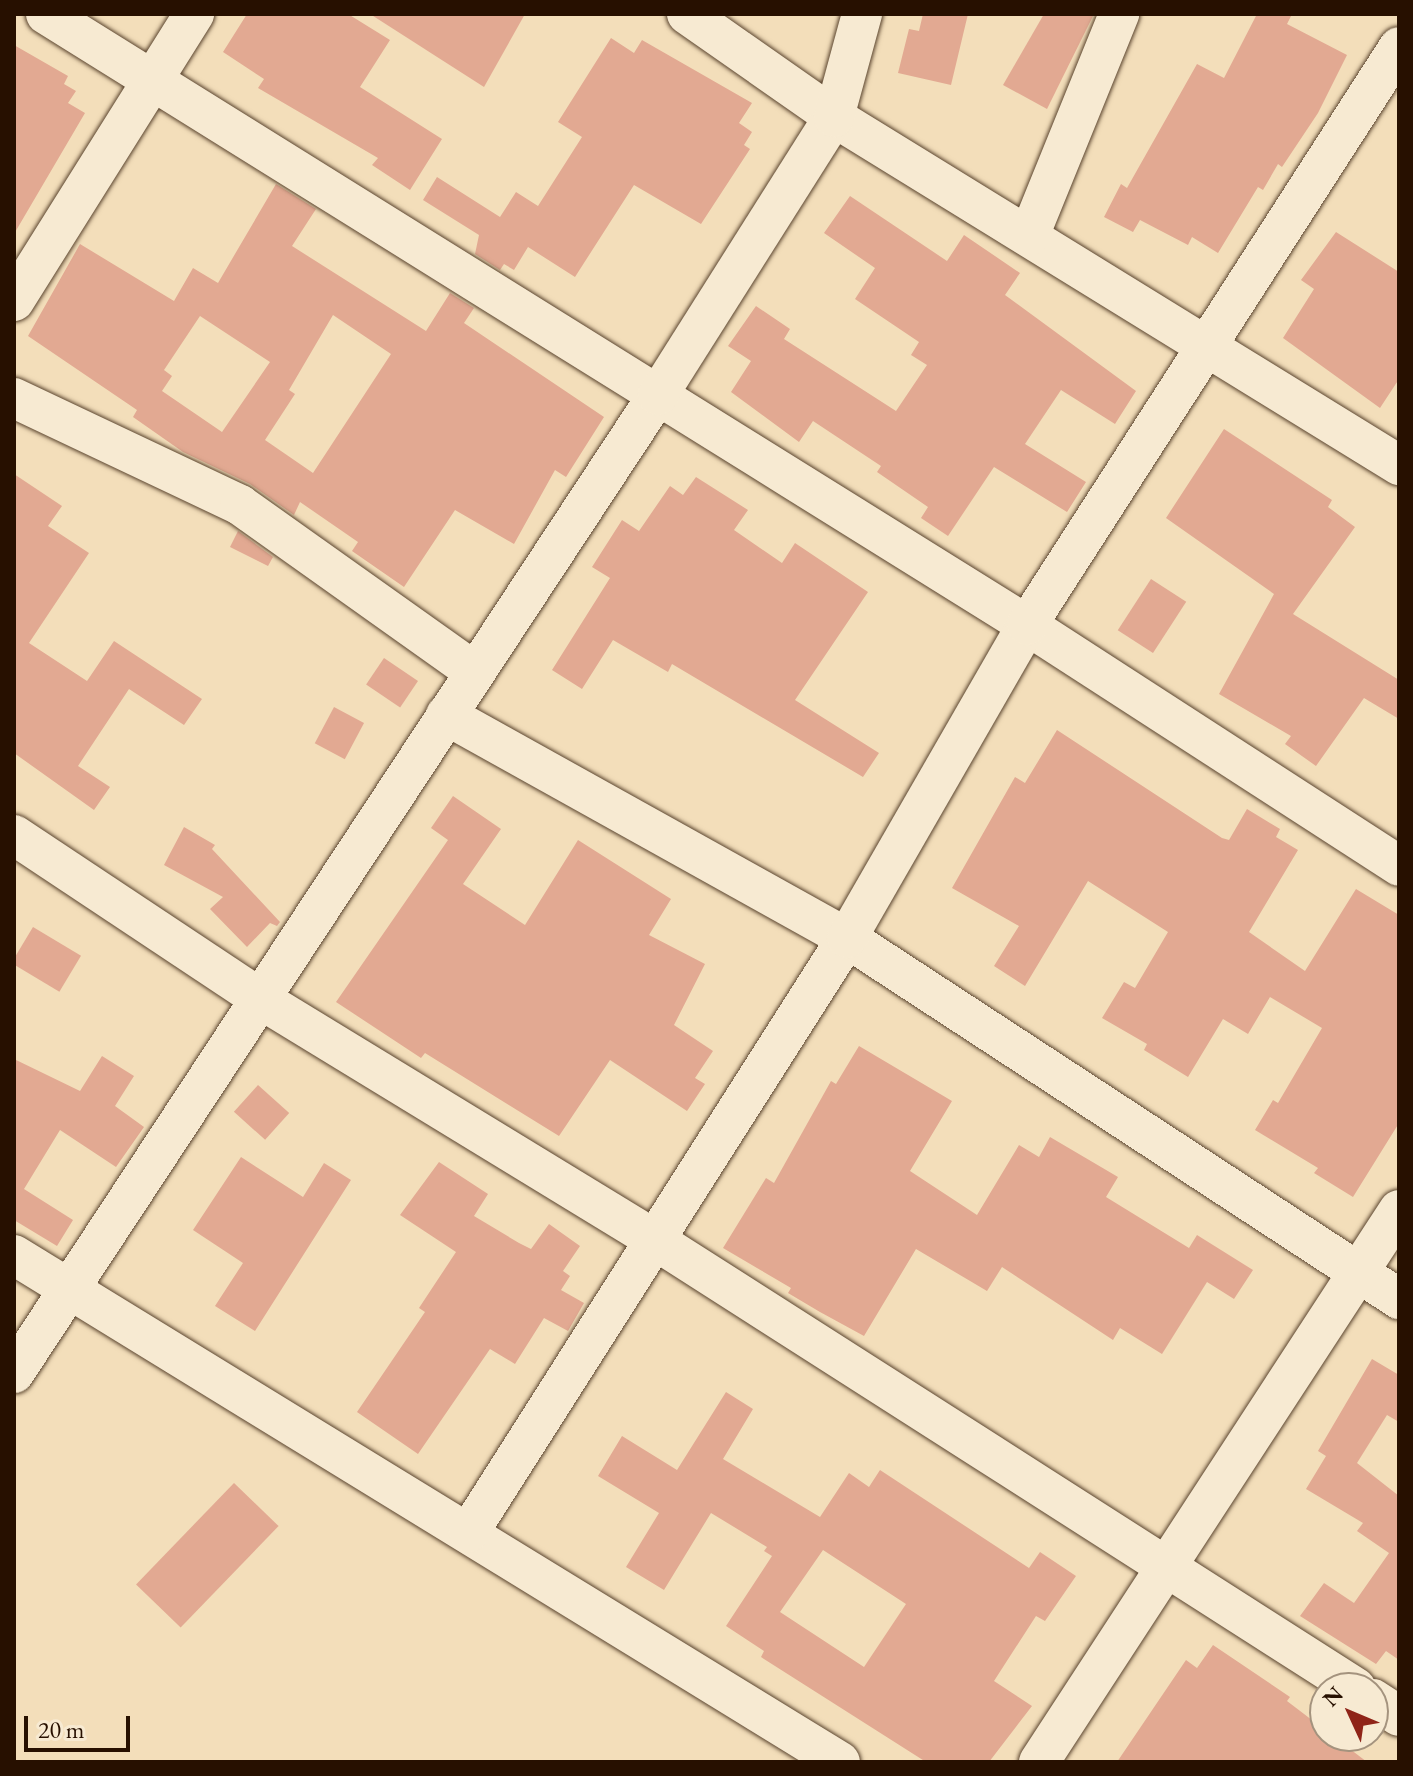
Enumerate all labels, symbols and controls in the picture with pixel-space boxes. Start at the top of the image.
north arrow [1309,1672,1389,1752]
text: N [1316,1680,1349,1713]
scale bar [28,1700,134,1750]
text: 20 m [38,1714,85,1745]

